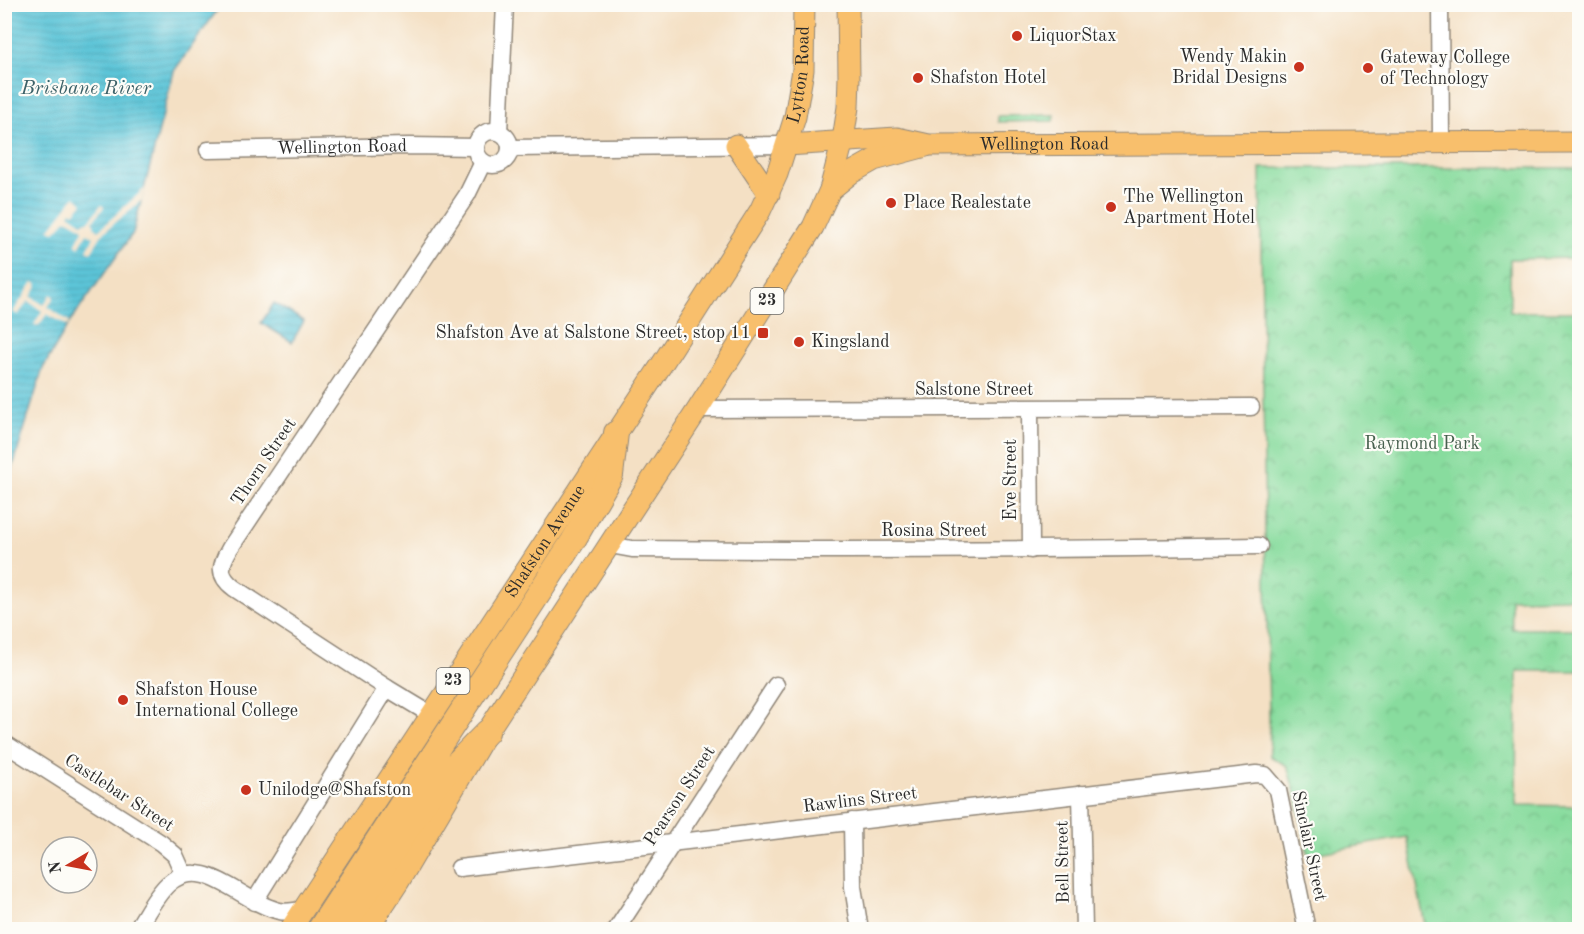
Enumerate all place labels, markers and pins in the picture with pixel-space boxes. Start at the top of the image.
place label: LiquorStax [1029,27,1117,45]
marker: LiquorStax [1010,29,1024,43]
place label: Wendy Makin Bridal Designs [1172,48,1287,87]
place label: Gateway College of Technology [1380,49,1510,88]
marker: Wendy Makin Bridal Designs [1292,60,1306,74]
marker: Gateway College of Technology [1361,61,1375,75]
place label: Shafston Hotel [930,69,1046,87]
marker: Shafston Hotel [911,71,925,85]
place label: The Wellington Apartment Hotel [1123,188,1255,227]
place label: Place Realestate [903,194,1031,212]
marker: Place Realestate [884,196,898,210]
marker: The Wellington Apartment Hotel [1104,200,1118,214]
place label: Shafston Ave at Salstone Street, stop 11 [436,324,751,342]
marker: Shafston Ave at Salstone Street, stop 11 [756,326,770,340]
place label: Kingsland [811,333,890,351]
marker: Kingsland [792,335,806,349]
place label: Shafston House International College [135,681,298,720]
marker: Shafston House International College [116,693,130,707]
place label: Unilodge@Shafston [258,781,411,799]
marker: Unilodge@Shafston [239,783,253,797]

